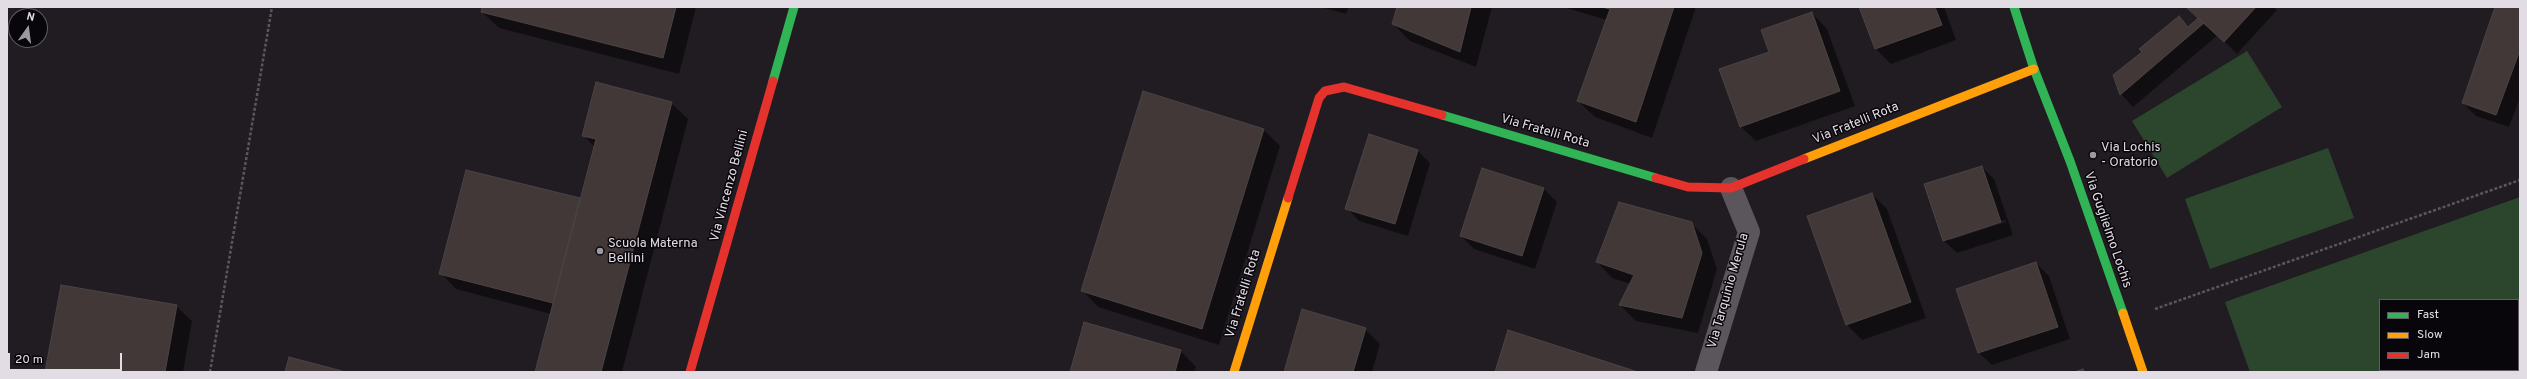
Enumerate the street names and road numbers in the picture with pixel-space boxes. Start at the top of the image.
street label: Via Fratelli Rota [1811,100,1901,148]
street label: Via Fratelli Rota [1499,112,1591,152]
street label: Via Vincenzo Bellini [708,128,752,244]
street label: Via Guglielmo Lochis [2080,170,2134,290]
street label: Via Tarquinio Merula [1705,232,1753,350]
street label: Via Fratelli Rota [1223,248,1265,340]

